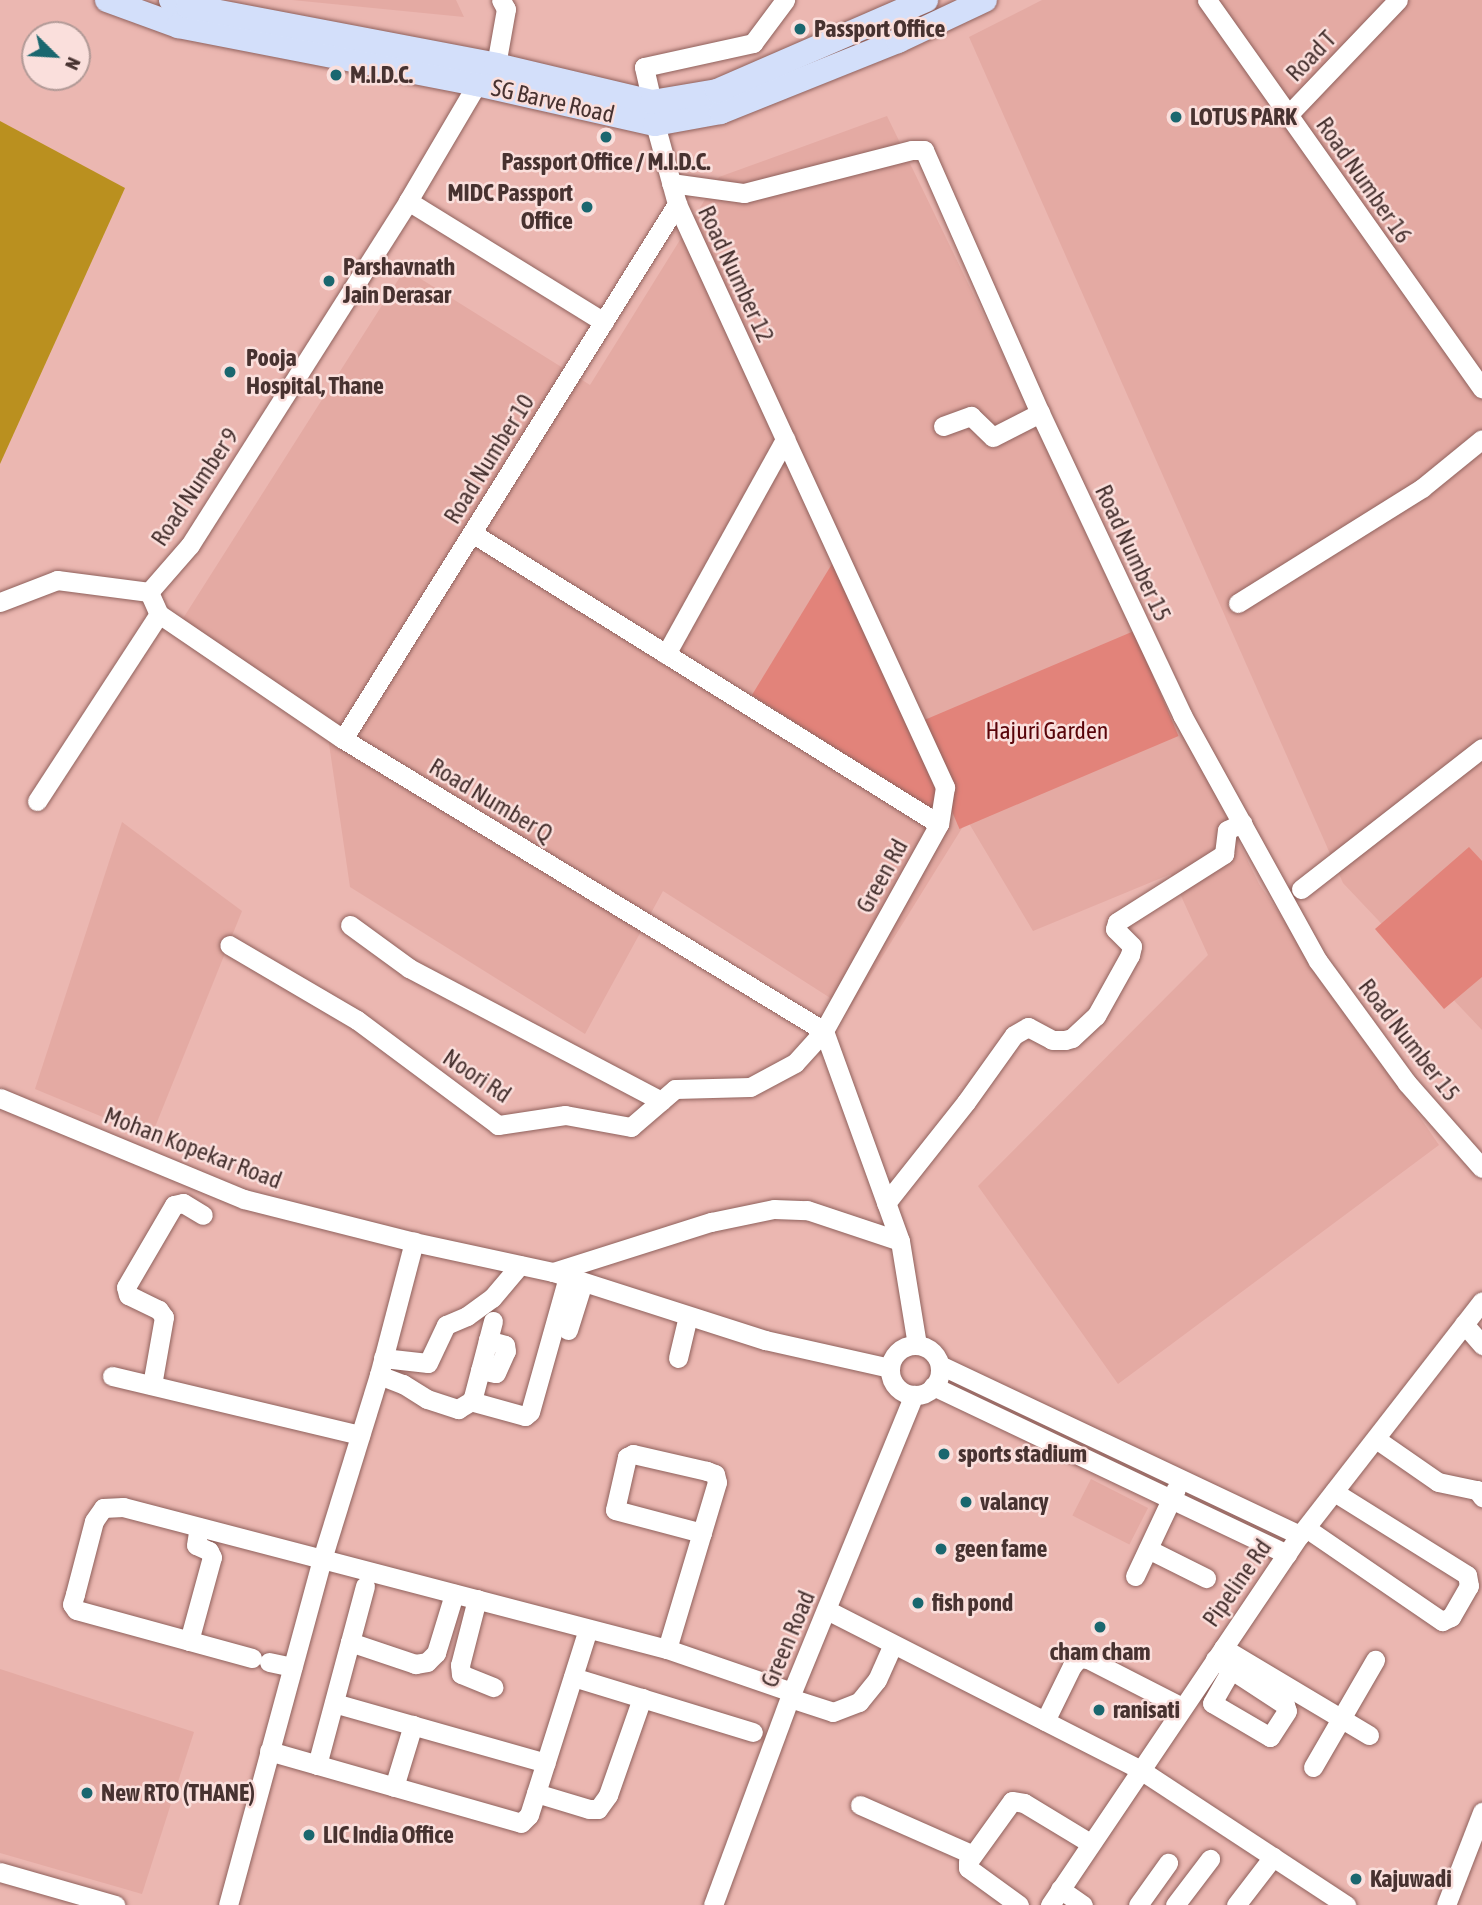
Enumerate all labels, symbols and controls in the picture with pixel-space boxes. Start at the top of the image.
place label: Passport Office [814,15,945,43]
north arrow [21,21,91,91]
marker: Passport Office [792,21,808,37]
street label: Road T [1280,25,1342,87]
text: N [61,54,86,73]
place label: M.I.D.C. [350,61,413,89]
marker: M.I.D.C. [328,67,344,83]
street label: SG Barve Road [489,73,617,129]
place label: LOTUS PARK [1190,103,1297,131]
marker: LOTUS PARK [1168,109,1184,125]
street label: Road Number 16 [1310,111,1418,249]
marker: Passport Office / M.I.D.C. [598,129,614,145]
place label: Passport Office / M.I.D.C. [501,148,711,176]
place label: MIDC Passport Office [447,179,573,235]
marker: MIDC Passport Office [579,199,595,215]
street label: Road Number 12 [692,201,780,347]
place label: Parshavnath Jain Derasar [343,253,455,309]
marker: Parshavnath Jain Derasar [321,273,337,289]
place label: Pooja Hospital, Thane [246,344,384,400]
marker: Pooja Hospital, Thane [220,362,240,382]
street label: Road Number 10 [438,389,540,529]
street label: Road Number 9 [145,423,245,551]
street label: Road Number 15 [1089,480,1177,626]
park label: Hajuri Garden [986,717,1108,745]
street label: Road Number Q [424,752,558,848]
street label: Green Rd [850,834,914,918]
street label: Road Number 15 [1352,973,1466,1107]
street label: Noori Rd [437,1043,517,1109]
street label: Mohan Kopekar Road [100,1101,286,1195]
place label: sports stadium [958,1440,1087,1468]
marker: sports stadium [936,1446,952,1462]
place label: valancy [980,1488,1049,1516]
marker: valancy [958,1494,974,1510]
street label: Pipeline Rd [1196,1534,1278,1632]
place label: geen fame [955,1535,1047,1563]
marker: geen fame [933,1541,949,1557]
street label: Green Road [755,1586,821,1692]
place label: fish pond [932,1589,1013,1617]
marker: fish pond [910,1595,926,1611]
marker: cham cham [1092,1619,1108,1635]
place label: cham cham [1049,1638,1151,1666]
place label: ranisati [1113,1696,1180,1724]
marker: ranisati [1091,1702,1107,1718]
place label: New RTO (THANE) [101,1779,255,1807]
marker: New RTO (THANE) [79,1785,95,1801]
place label: LIC India Office [323,1821,454,1849]
marker: LIC India Office [301,1827,317,1843]
place label: Kajuwadi [1370,1865,1452,1893]
marker: Kajuwadi [1348,1871,1364,1887]

